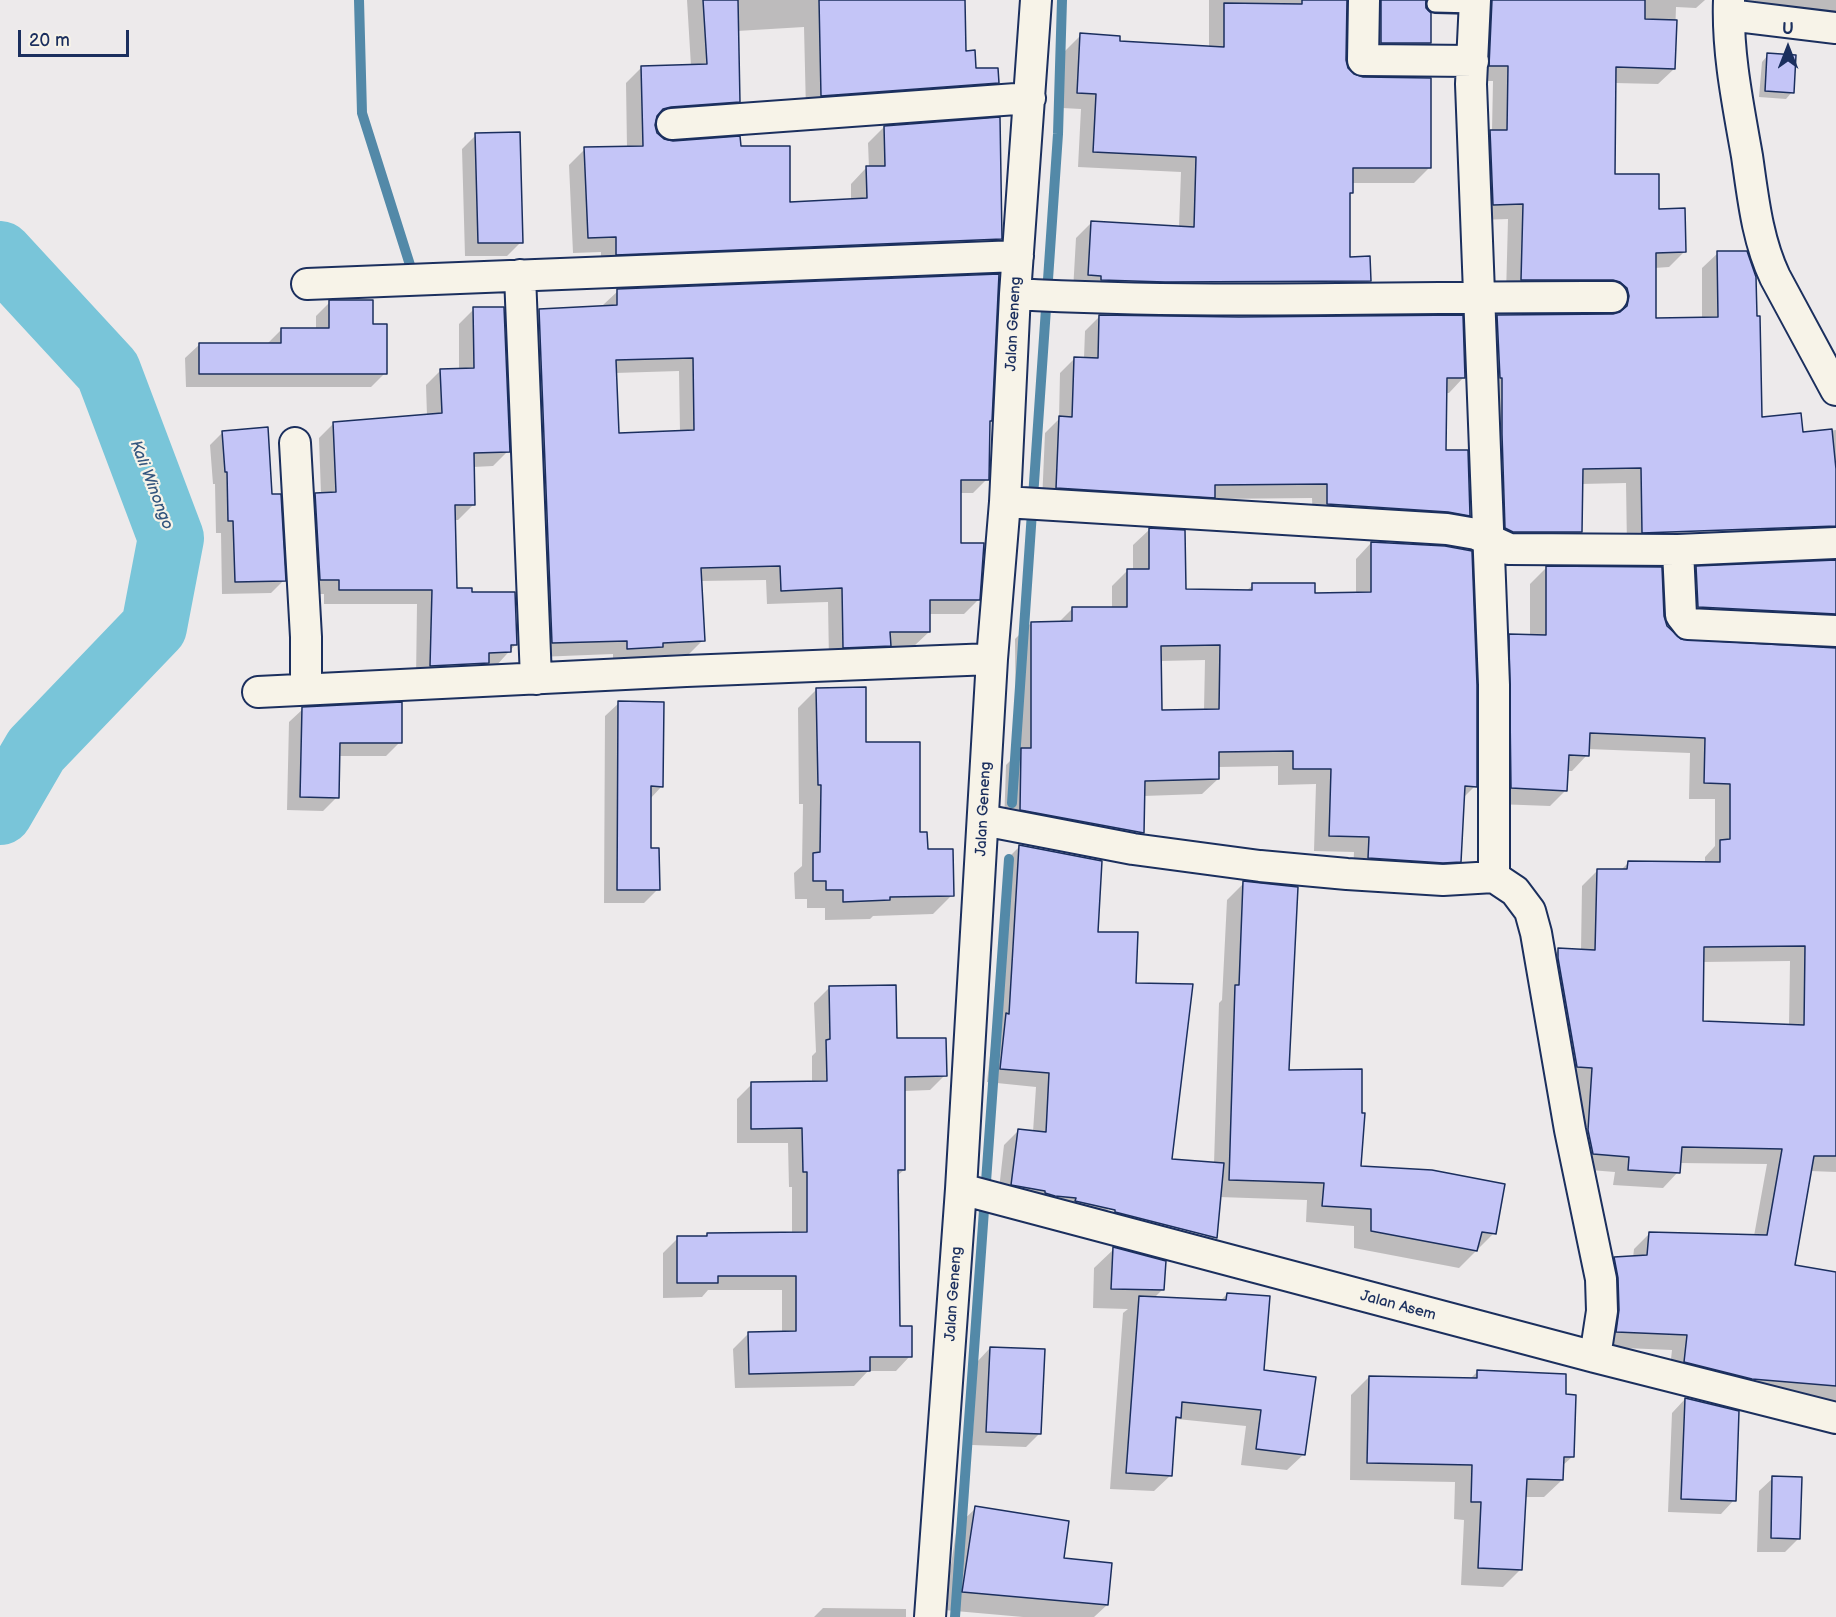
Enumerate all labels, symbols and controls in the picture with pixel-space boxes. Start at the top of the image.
scale bar [21,18,132,56]
north arrow [1758,18,1818,78]
text: U [1782,20,1794,39]
text: 20 m [29,30,70,51]
street label: Jalan Geneng [1003,276,1025,372]
water label: Kali Winongo [125,438,177,532]
street label: Jalan Geneng [973,761,995,857]
street label: Jalan Geneng [942,1246,966,1342]
street label: Jalan Asem [1358,1287,1438,1325]

